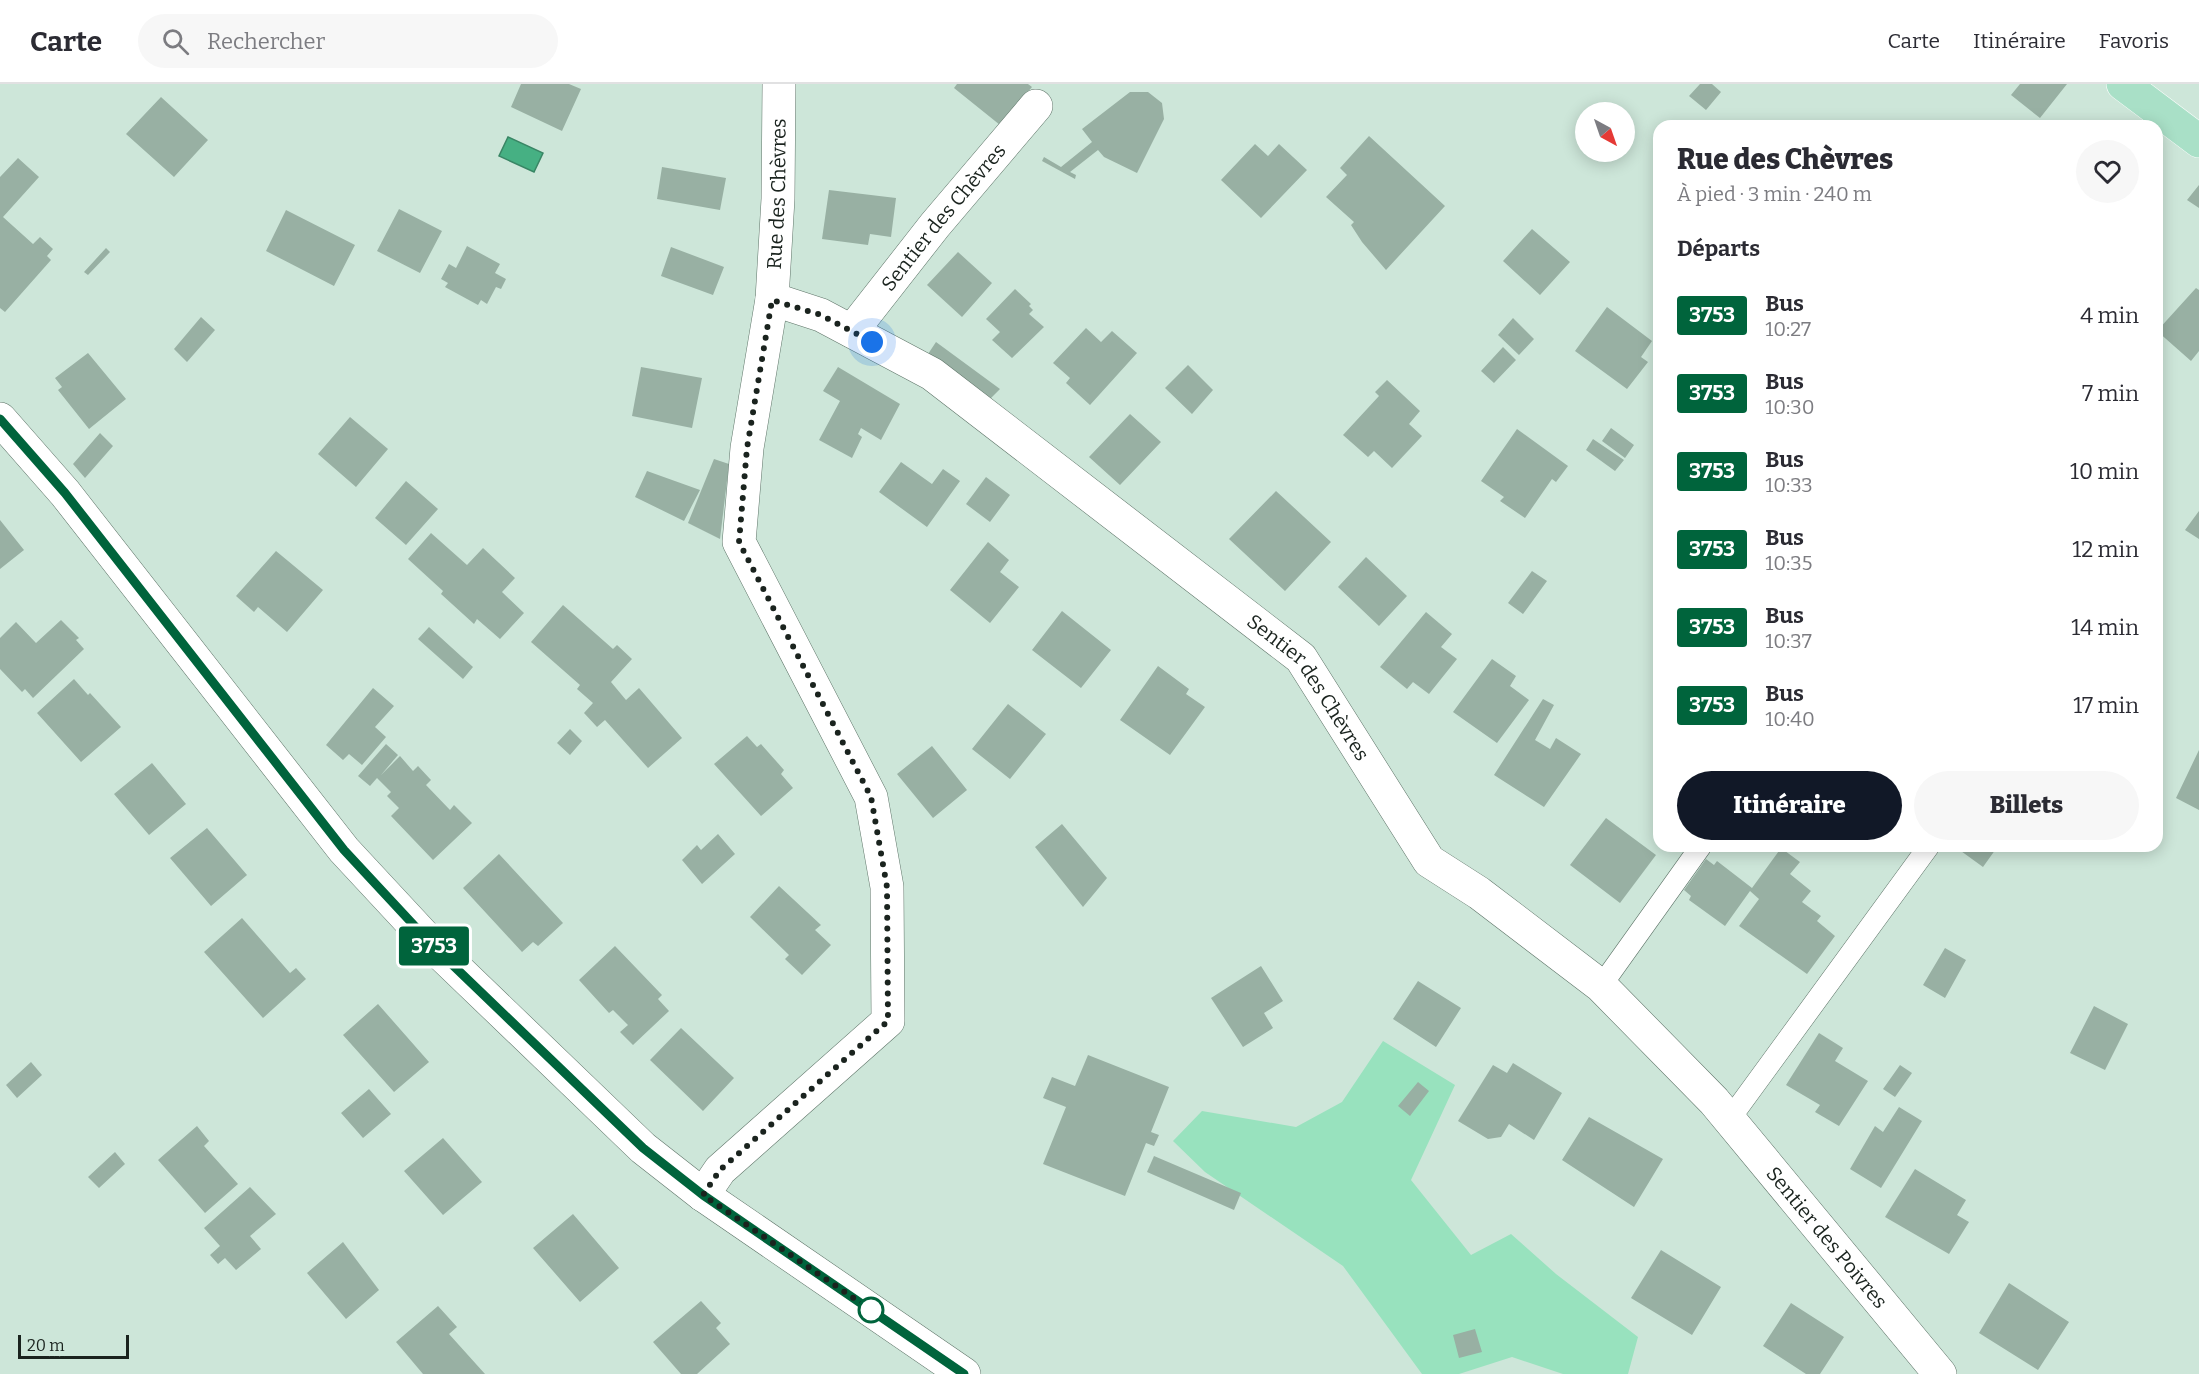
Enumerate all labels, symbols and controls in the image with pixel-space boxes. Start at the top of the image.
search box [138,14,558,68]
text: Carte [30,25,102,58]
icon: search [159,25,192,58]
text: Rechercher [207,28,325,55]
text: Carte [1887,28,1940,54]
text: Itinéraire [1973,28,2066,54]
text: Favoris [2099,28,2169,54]
north arrow [1575,102,1635,162]
map controls [1575,102,1635,162]
street label: Rue des Chèvres [762,118,791,270]
street label: Sentier des Chèvres [876,139,1011,296]
button: heart [2076,140,2139,203]
text: Rue des Chèvres [1677,143,1893,176]
text: À pied · 3 min · 240 m [1677,182,1872,206]
text: Départs [1677,235,1760,262]
text: Bus [1765,290,1804,317]
text: 3753 [1689,302,1735,328]
text: 4 min [2080,302,2139,329]
text: 10:27 [1765,317,1811,341]
your location [857,327,887,357]
text: Bus [1765,368,1804,395]
text: 3753 [1689,380,1735,406]
text: 7 min [2082,380,2139,407]
text: 10:30 [1765,395,1815,419]
text: Bus [1765,446,1804,473]
text: 3753 [1689,458,1735,484]
text: 10 min [2070,458,2139,485]
text: 10:33 [1765,473,1813,497]
text: Bus [1765,524,1804,551]
text: 3753 [1689,536,1735,562]
text: 12 min [2072,536,2139,563]
text: 10:35 [1765,551,1812,575]
text: Bus [1765,602,1804,629]
street label: Sentier des Chèvres [1242,609,1375,765]
text: 3753 [1689,614,1735,640]
text: 14 min [2071,614,2139,641]
text: 10:37 [1765,629,1812,653]
text: Bus [1765,680,1804,707]
text: 3753 [1689,692,1735,718]
text: 17 min [2073,692,2139,719]
text: 10:40 [1765,707,1815,731]
button: Itinéraire [1677,771,1902,840]
button: Billets [1914,771,2139,840]
line badge: 3753 [392,926,476,966]
text: 3753 [411,933,457,959]
street label: Sentier des Poivres [1761,1162,1893,1313]
unlabelled marker [858,1297,884,1323]
scale bar [18,1332,129,1360]
text: 20 m [27,1336,64,1355]

